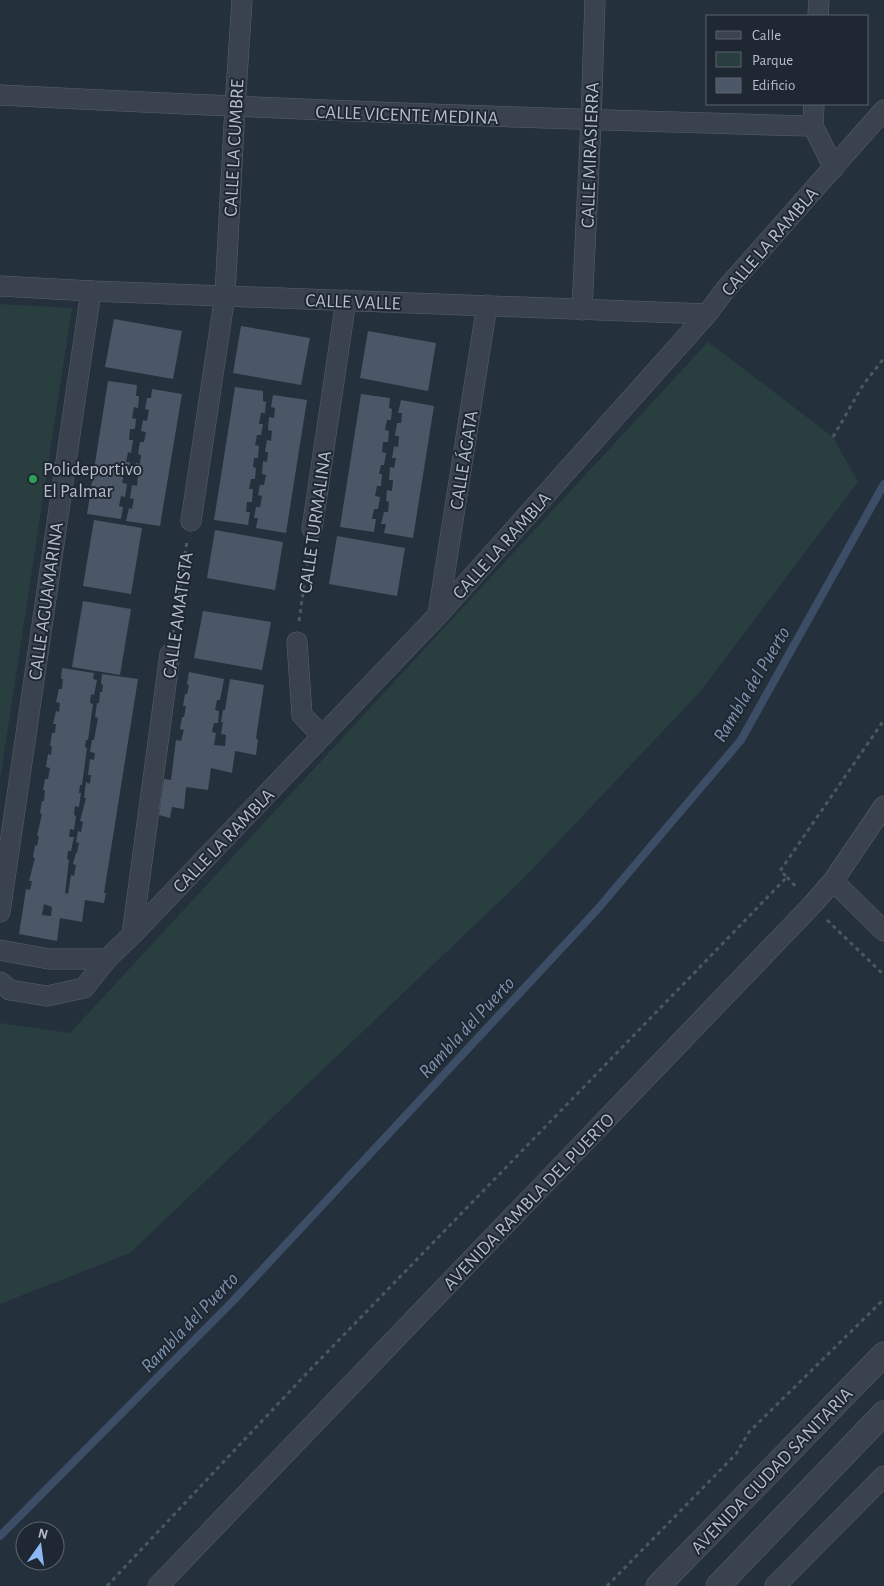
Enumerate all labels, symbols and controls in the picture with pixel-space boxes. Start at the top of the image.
legend [706,15,869,105]
text: Calle [752,28,781,43]
text: Parque [752,53,793,68]
text: Edificio [752,78,795,93]
street label: CALLE LA CUMBRE [221,79,248,217]
street label: CALLE MIRASIERRA [578,82,603,228]
street label: CALLE VICENTE MEDINA [315,103,499,128]
street label: CALLE LA RAMBLA [718,184,822,300]
street label: CALLE VALLE [305,291,401,314]
street label: CALLE ÁGATA [445,409,482,511]
street label: CALLE TURMALINA [296,450,335,595]
place label: Polideportivo El Palmar [43,460,142,501]
marker: Polideportivo El Palmar [27,473,39,485]
street label: CALLE LA RAMBLA [449,489,555,603]
street label: CALLE AGUAMARINA [26,521,67,681]
street label: CALLE AMATISTA [160,551,197,680]
water label: Rambla del Puerto [710,623,794,746]
street label: CALLE LA RAMBLA [170,785,278,897]
water label: Rambla del Puerto [415,973,519,1082]
street label: AVENIDA RAMBLA DEL PUERTO [440,1110,618,1294]
water label: Rambla del Puerto [137,1269,242,1377]
street label: AVENIDA CIUDAD SANITARIA [688,1384,857,1558]
north arrow [15,1521,65,1571]
text: N [36,1526,49,1542]

